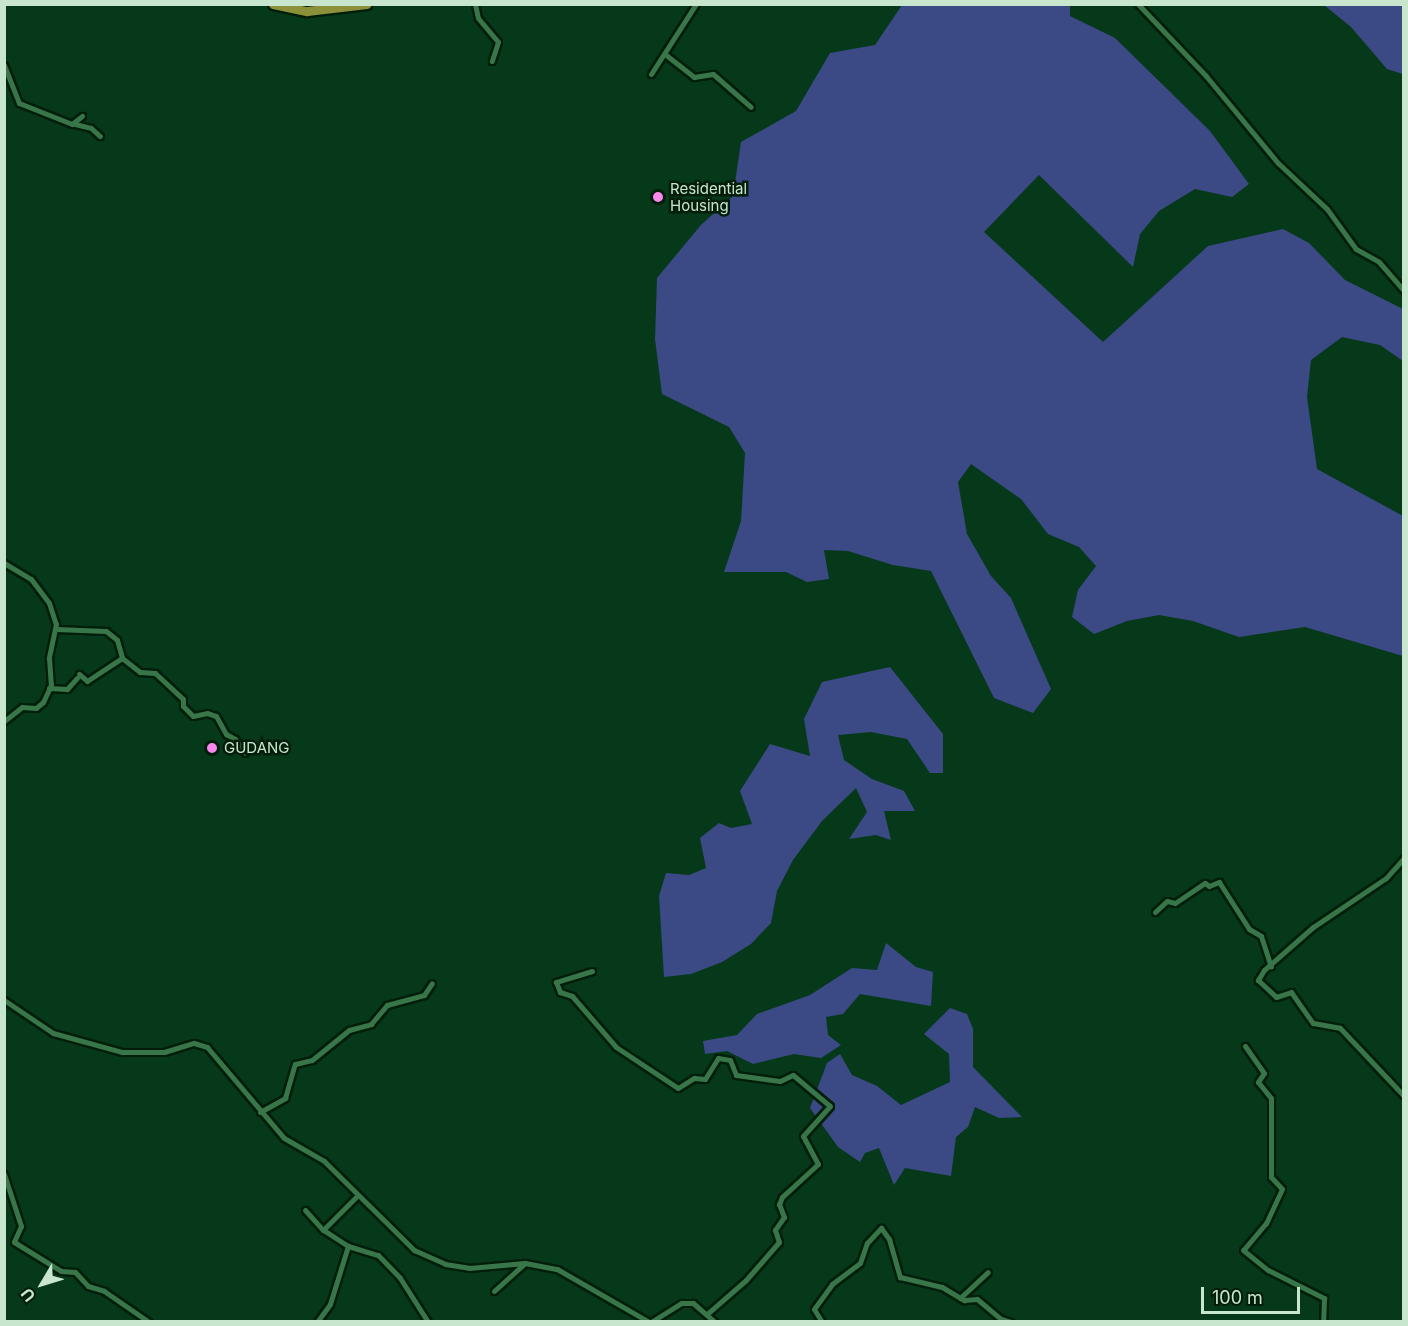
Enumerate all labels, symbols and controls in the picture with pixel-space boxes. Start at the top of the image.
place label: Residential Housing [670,179,747,214]
marker: Residential Housing [651,190,665,204]
place label: GUDANG [224,739,290,757]
marker: GUDANG [205,741,219,755]
north arrow [12,1254,72,1314]
scale bar [1204,1275,1303,1313]
text: U [16,1284,39,1306]
text: 100 m [1212,1287,1263,1308]

